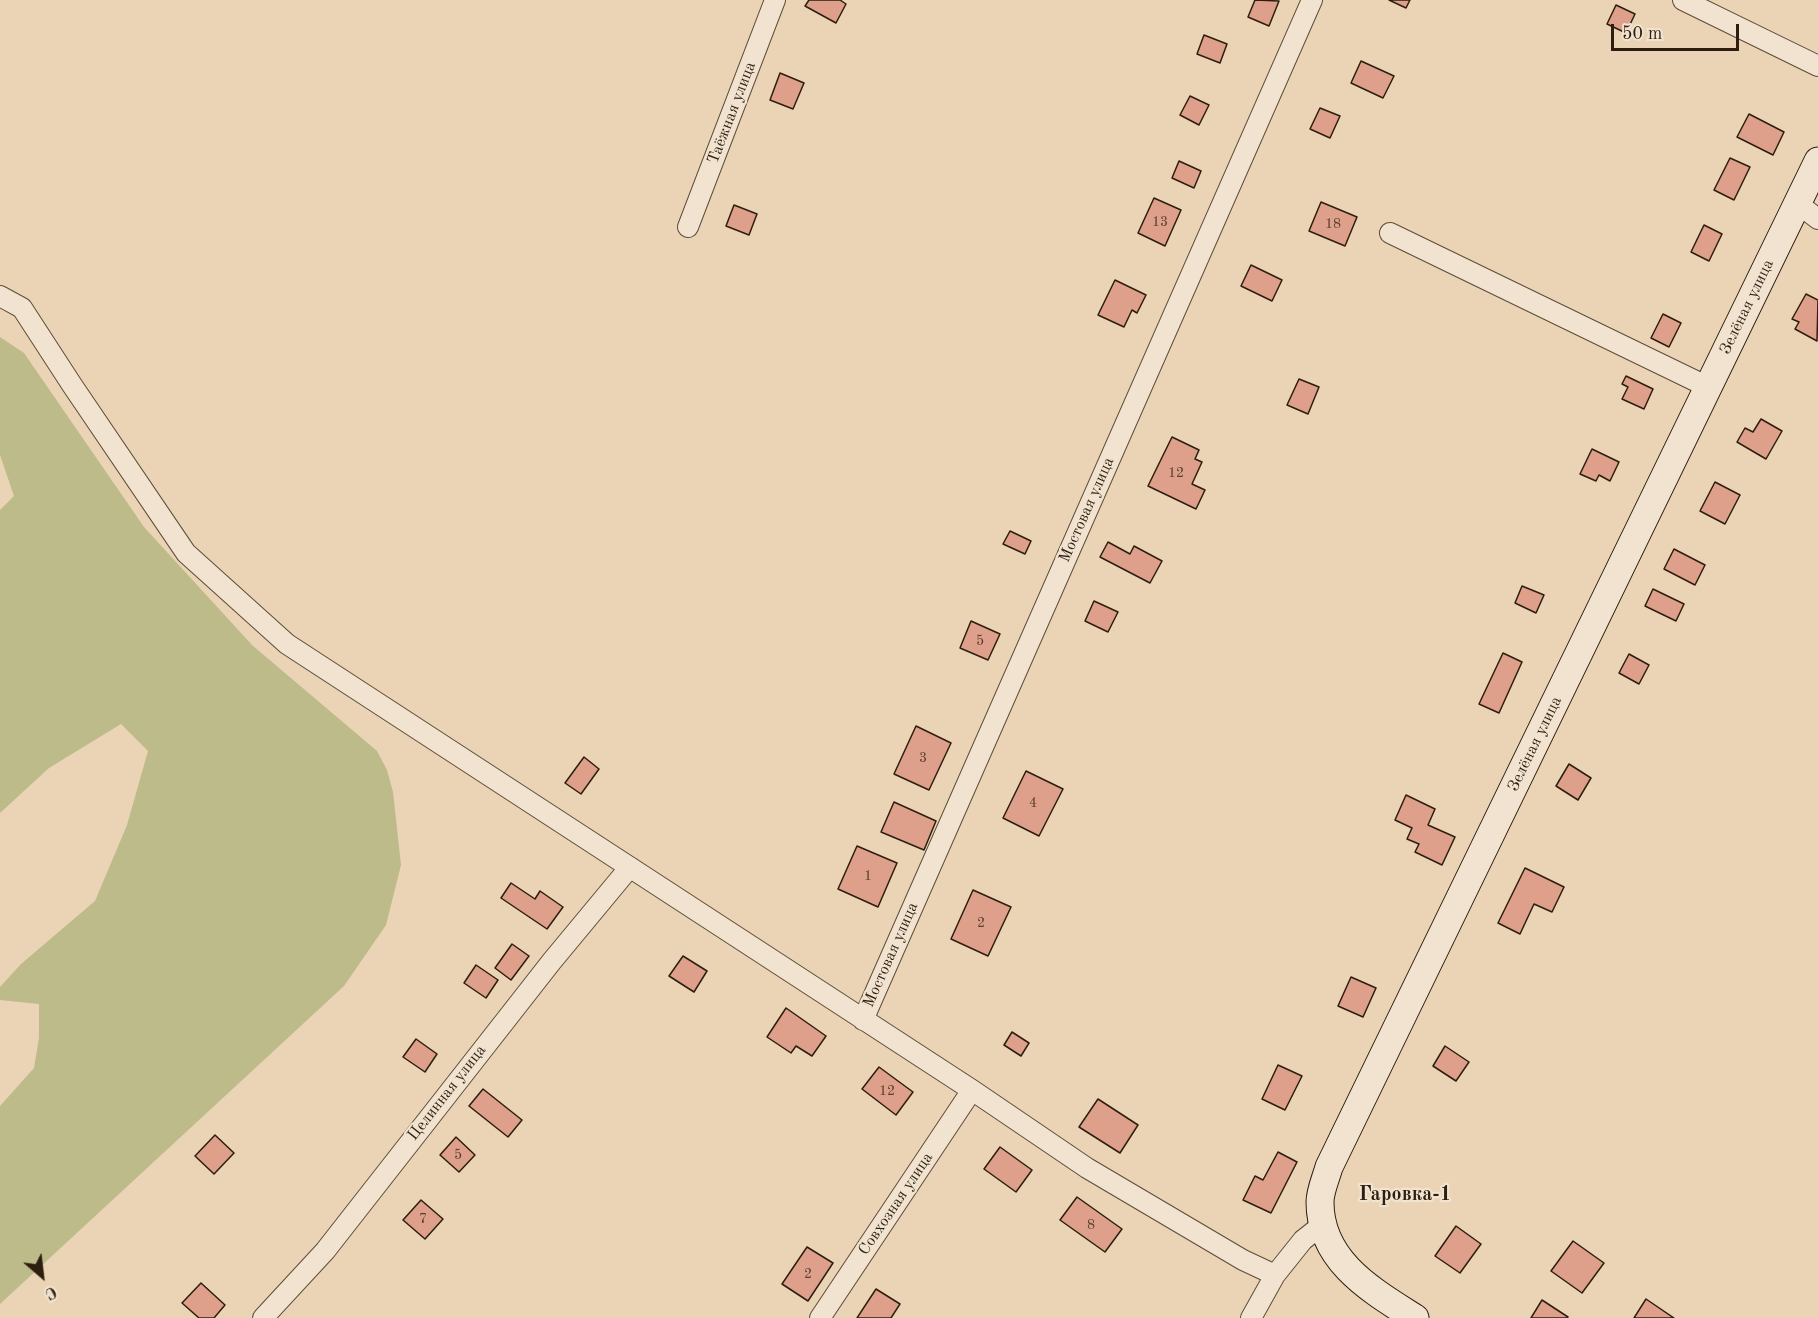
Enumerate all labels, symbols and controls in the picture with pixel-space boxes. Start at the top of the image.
scale bar [1614,12,1742,50]
text: 50 m [1622,25,1662,43]
street label: Таёжная улица [704,59,760,167]
house number: 13 [1152,214,1168,230]
house number: 18 [1325,216,1341,232]
street label: Зелёная улица [1716,256,1778,358]
street label: Мостовая улица [1055,454,1119,566]
house number: 12 [1168,465,1184,481]
house number: 5 [976,633,984,649]
street label: Зелёная улица [1504,693,1566,795]
house number: 3 [919,750,927,766]
house number: 4 [1029,795,1037,811]
house number: 1 [864,868,872,884]
street label: Мостовая улица [859,899,923,1011]
house number: 2 [977,915,985,931]
street label: Целинная улица [404,1041,490,1145]
house number: 12 [879,1083,895,1099]
house number: 5 [454,1147,462,1163]
street label: Совхозная улица [855,1149,937,1259]
district label: Гаровка-1 [1359,1183,1451,1207]
house number: 7 [419,1211,427,1227]
house number: 8 [1087,1217,1095,1233]
north arrow [12,1246,72,1306]
house number: 2 [804,1266,812,1282]
text: С [42,1282,59,1301]

